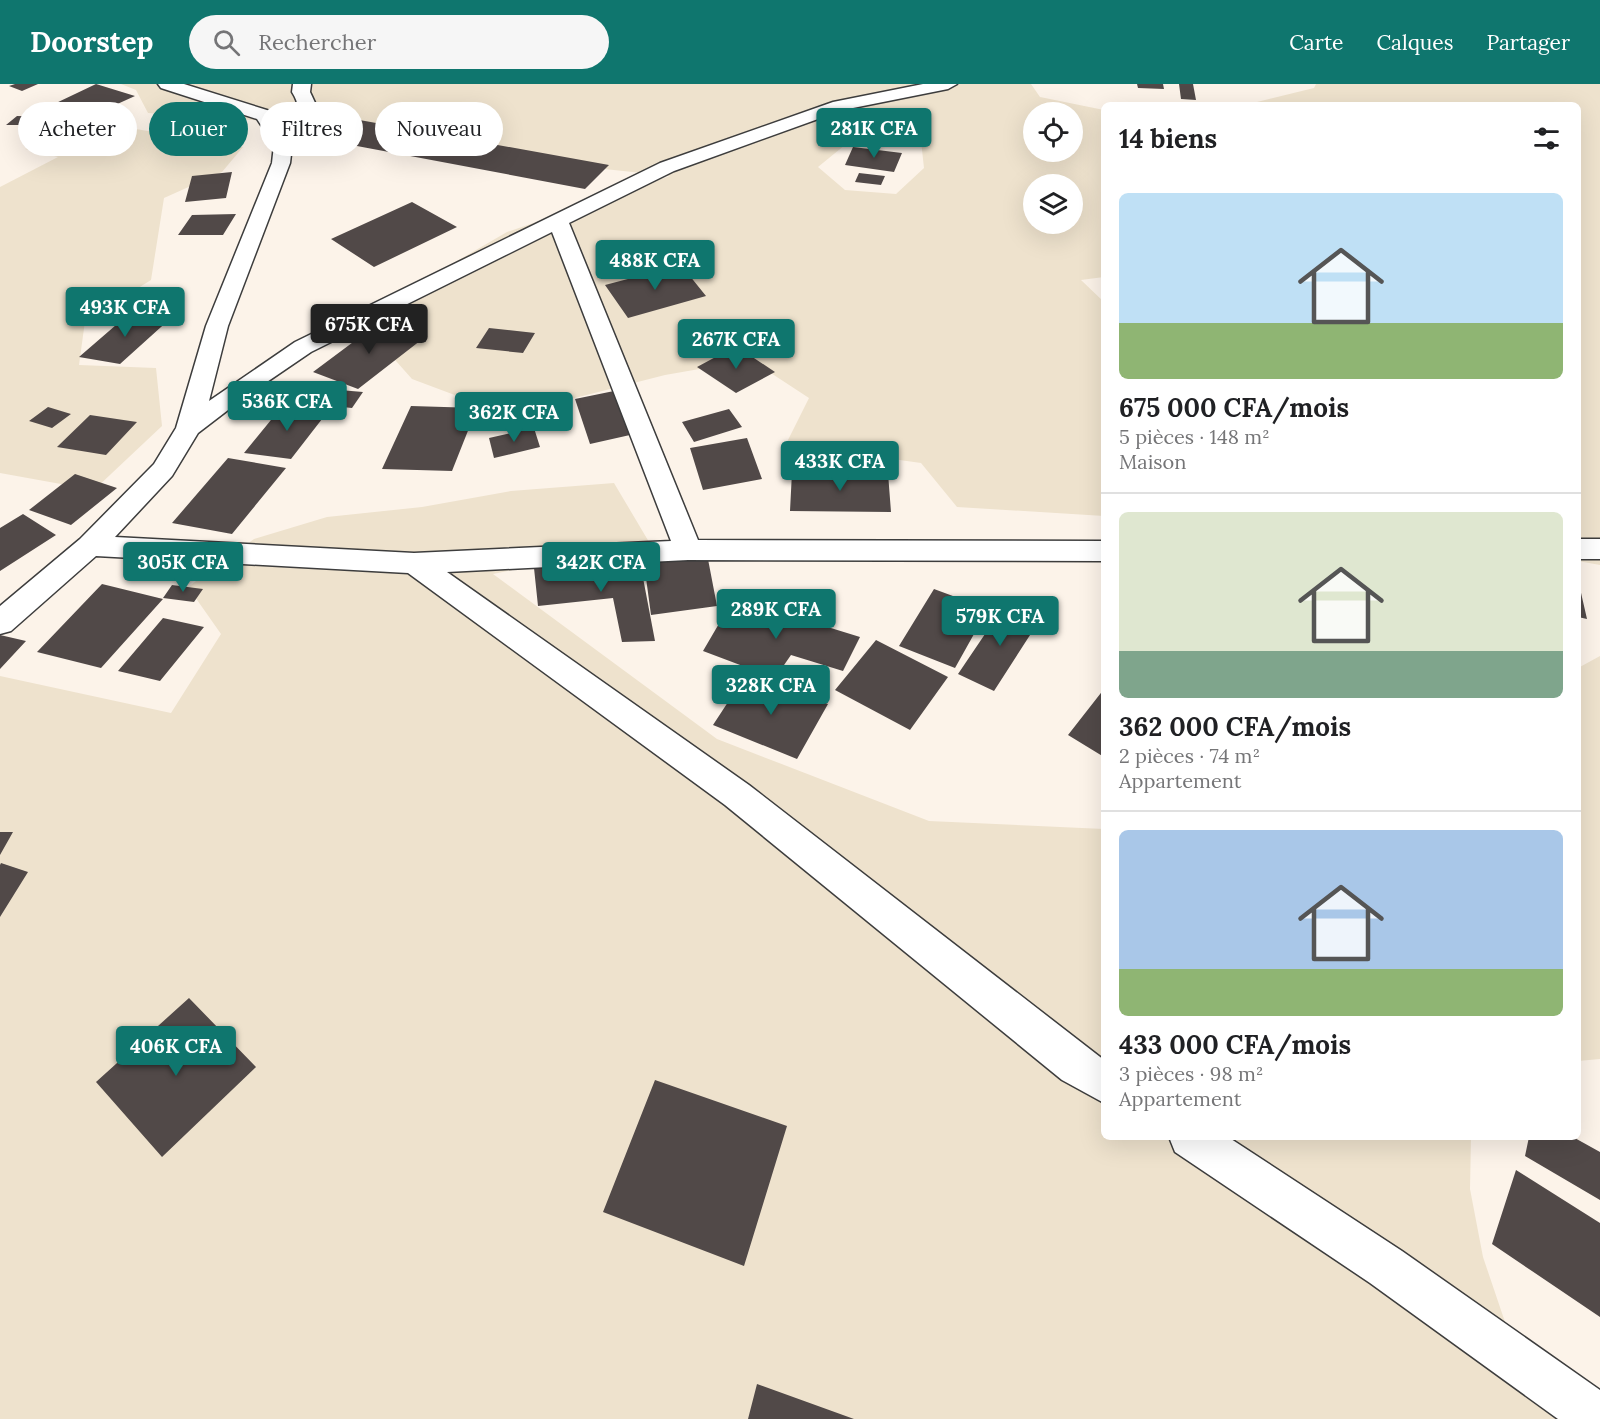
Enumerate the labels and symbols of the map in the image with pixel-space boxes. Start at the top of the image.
pin: 281K CFA [812,108,936,159]
pin: 488K CFA [593,240,717,291]
pin: 493K CFA [63,287,187,338]
pin: 675K CFA [307,304,431,355]
pin: 267K CFA [674,319,798,370]
pin: 536K CFA [225,381,349,432]
pin: 362K CFA [452,392,576,443]
pin: 433K CFA [778,441,902,492]
pin: 305K CFA [121,542,245,593]
pin: 342K CFA [539,542,663,593]
pin: 289K CFA [714,589,838,640]
pin: 579K CFA [938,596,1062,647]
pin: 328K CFA [709,665,833,716]
pin: 406K CFA [114,1026,238,1077]

